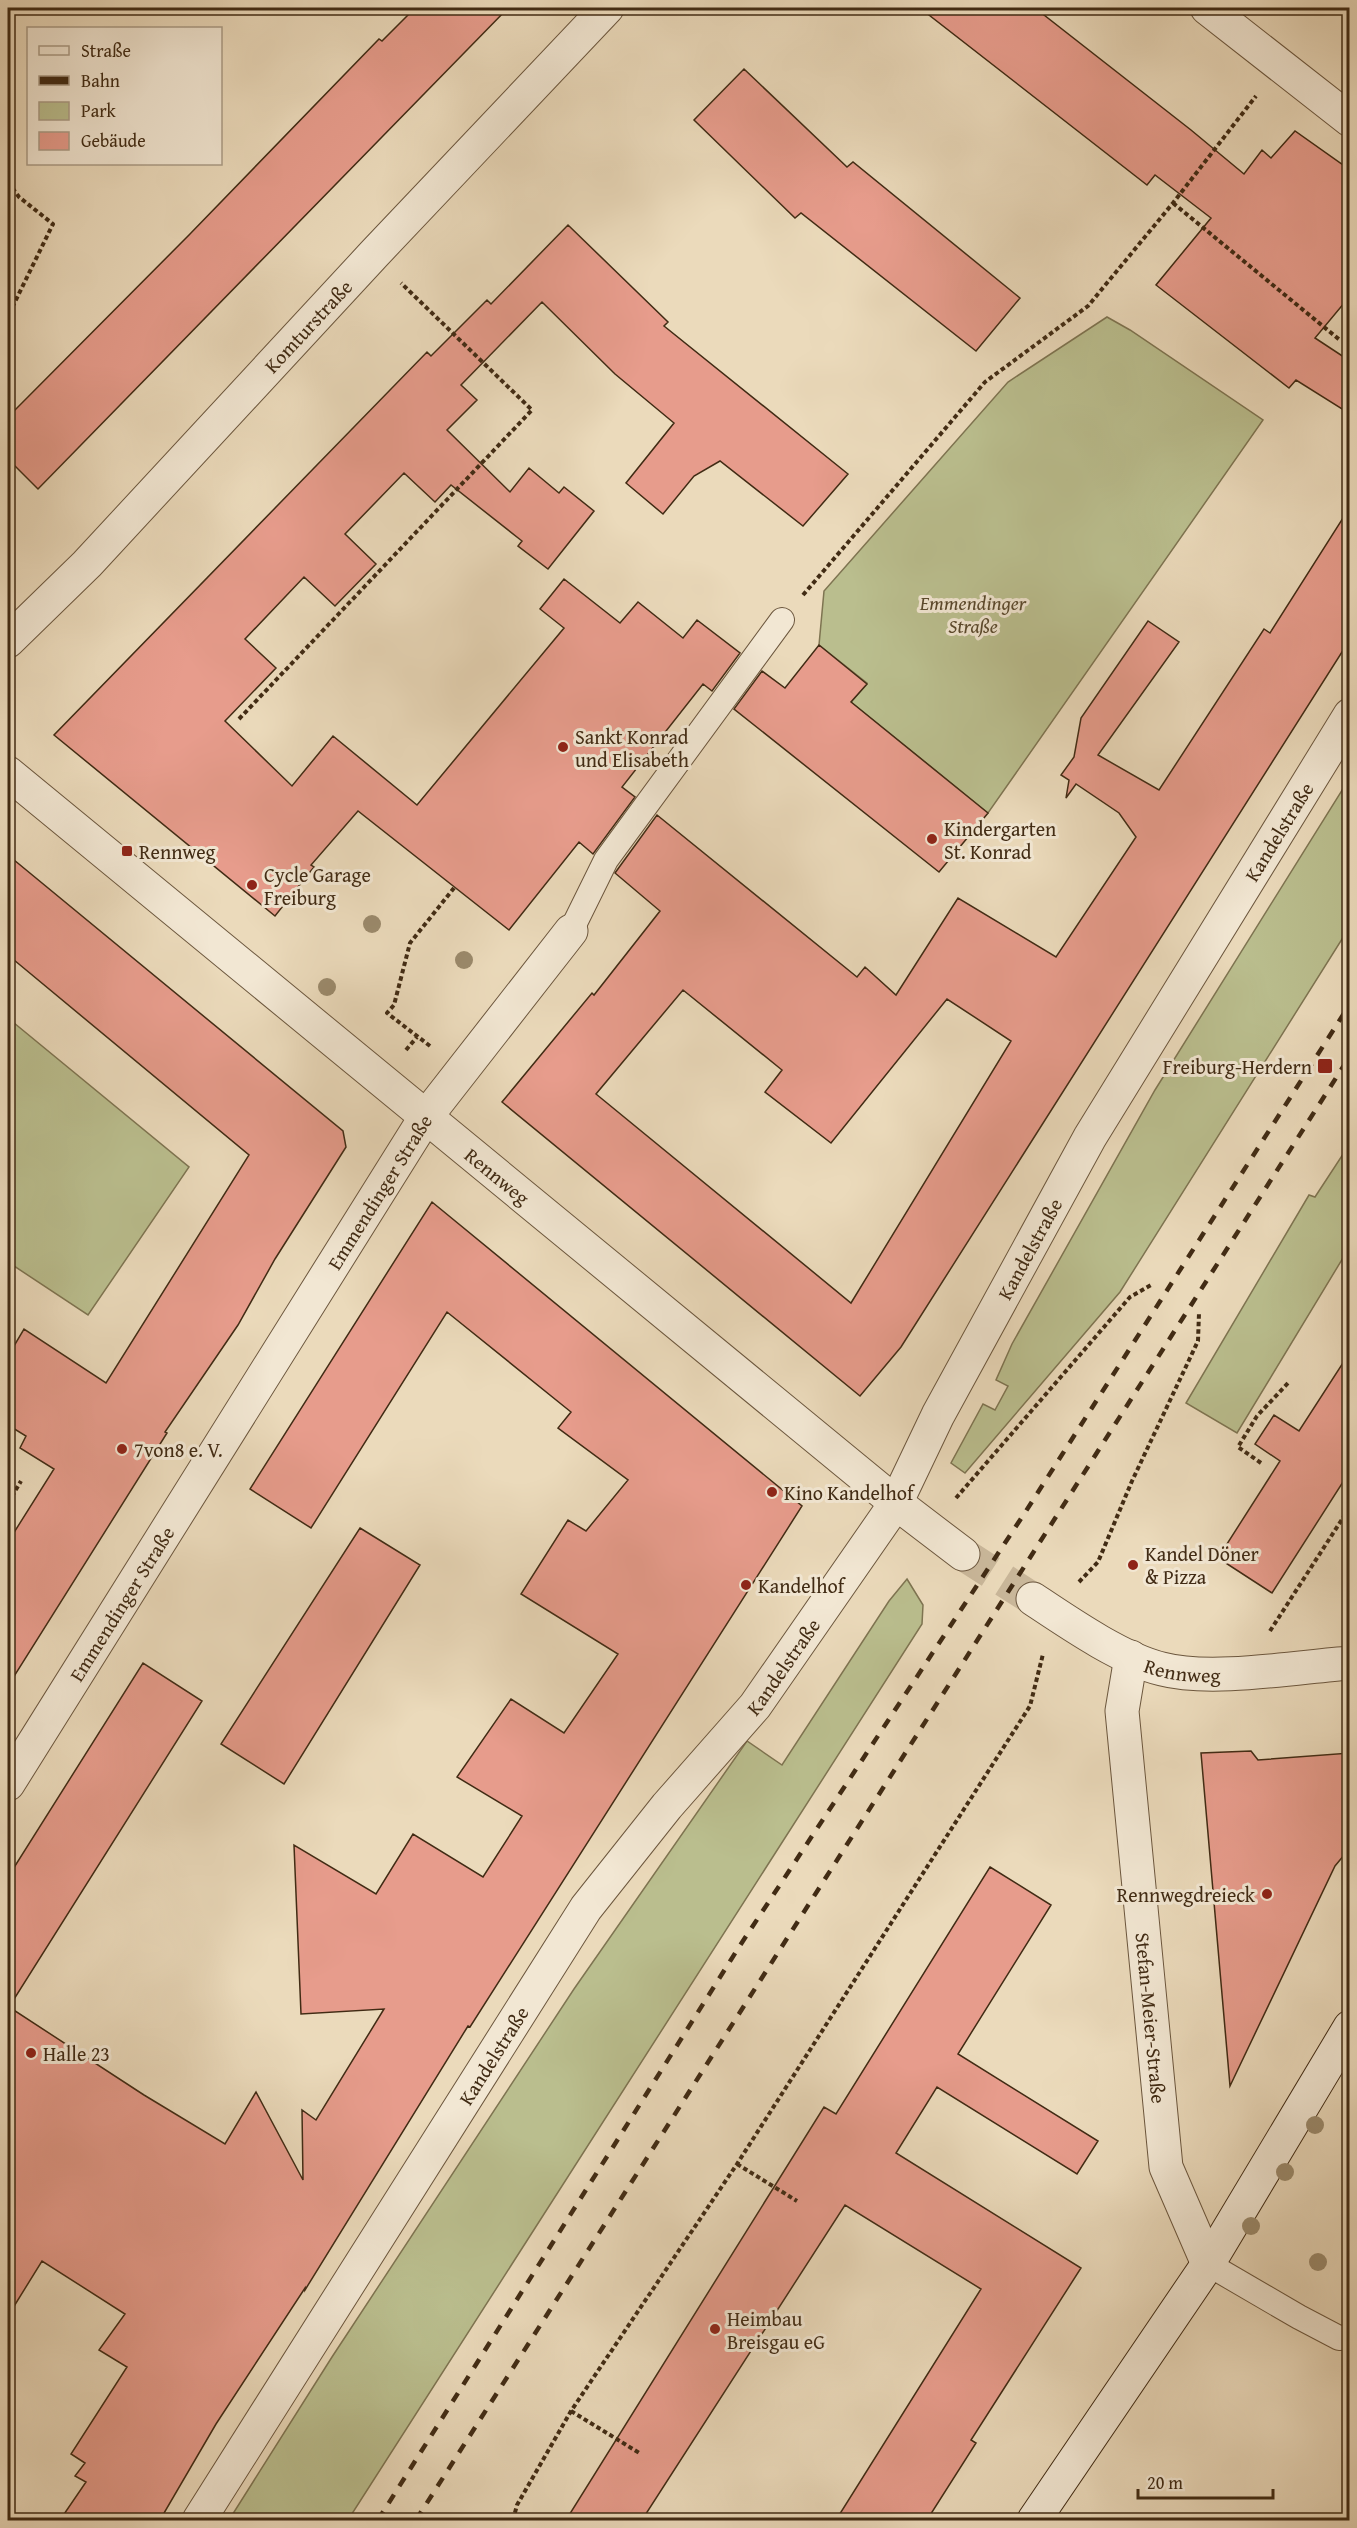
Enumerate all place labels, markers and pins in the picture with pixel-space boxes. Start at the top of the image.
place label: Sankt Konrad und Elisabeth [575,722,689,774]
marker: Sankt Konrad und Elisabeth [556,740,570,754]
place label: Kindergarten St. Konrad [944,814,1056,866]
marker: Kindergarten St. Konrad [925,832,939,846]
place label: Rennweg [139,837,216,866]
marker: Rennweg [120,844,134,858]
place label: Cycle Garage Freiburg [264,860,371,912]
marker: Cycle Garage Freiburg [245,878,259,892]
place label: Freiburg-Herdern [1163,1052,1312,1081]
marker: Freiburg-Herdern [1316,1057,1334,1075]
place label: 7von8 e. V. [134,1435,223,1464]
marker: 7von8 e. V. [115,1442,129,1456]
place label: Kino Kandelhof [784,1478,916,1507]
marker: Kino Kandelhof [765,1485,779,1499]
place label: Kandel Döner & Pizza [1145,1539,1259,1591]
marker: Kandel Döner & Pizza [1126,1558,1140,1572]
place label: Kandelhof [758,1571,847,1600]
marker: Kandelhof [739,1578,753,1592]
place label: Rennwegdreieck [1117,1880,1256,1909]
marker: Rennwegdreieck [1260,1887,1274,1901]
place label: Halle 23 [43,2039,110,2068]
marker: Halle 23 [24,2046,38,2060]
place label: Heimbau Breisgau eG [727,2304,825,2356]
marker: Heimbau Breisgau eG [708,2322,722,2336]

